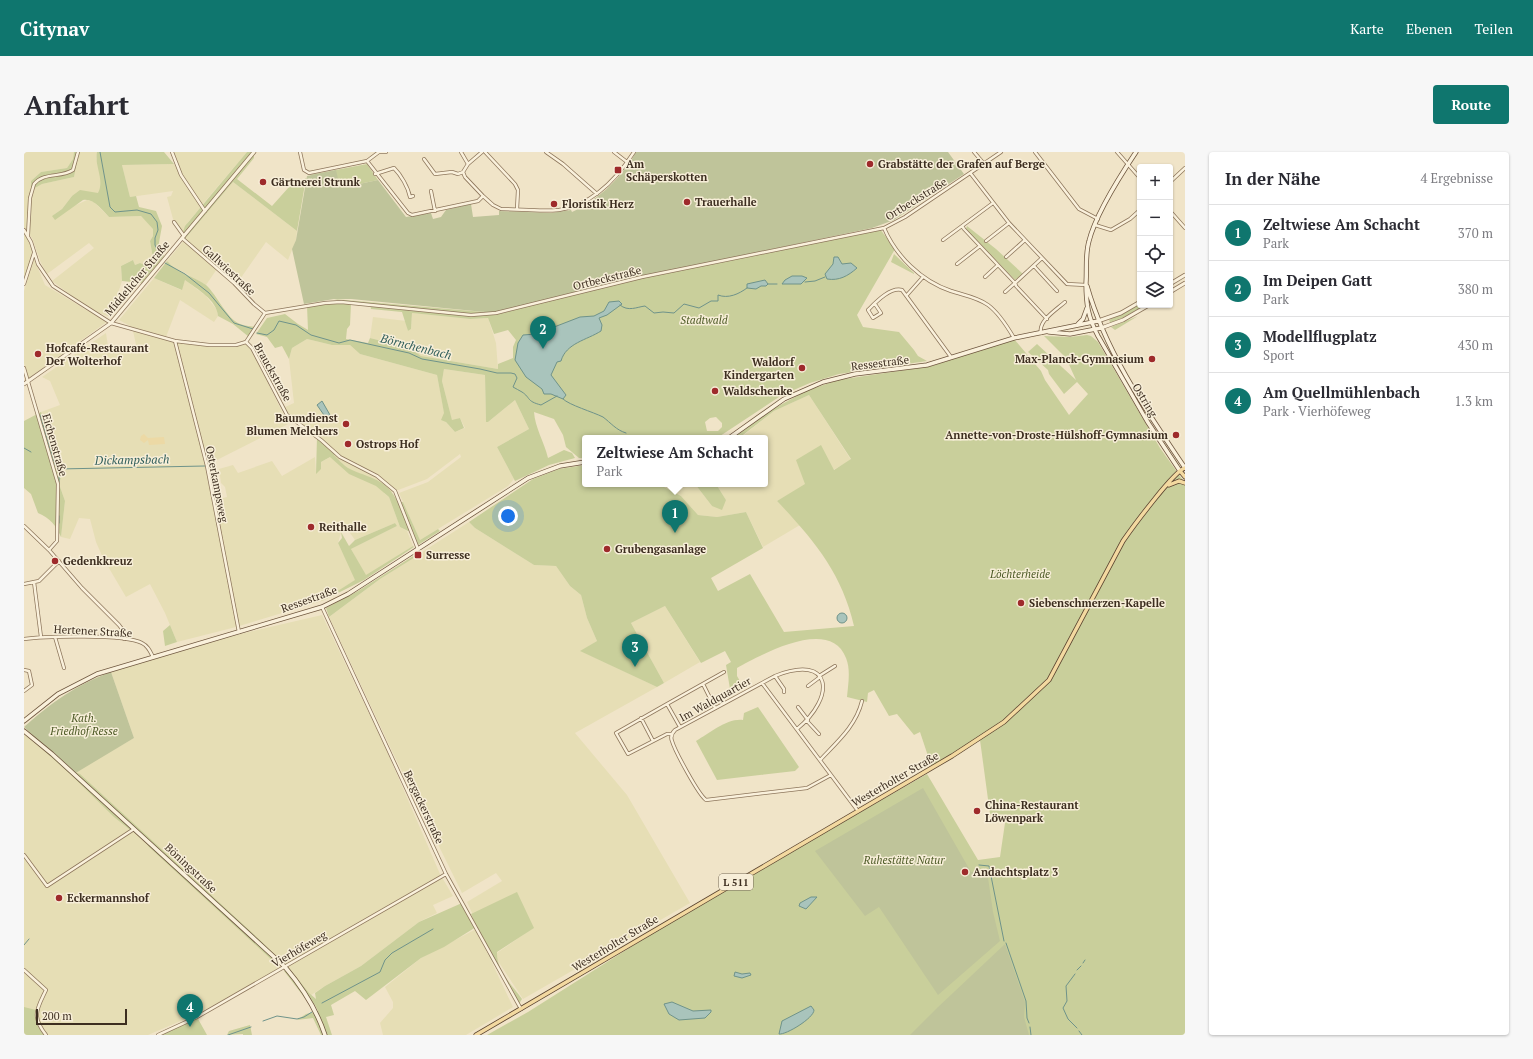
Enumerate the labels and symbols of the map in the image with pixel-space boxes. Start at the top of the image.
place label: Am Schäperskotten [626,157,707,184]
place label: Grabstätte der Grafen auf Berge [878,157,1045,171]
marker: Grabstätte der Grafen auf Berge [865,159,875,169]
marker: Am Schäperskotten [613,165,623,175]
street label: Ortbeckstraße [883,174,950,223]
place label: Gärtnerei Strunk [271,175,361,189]
marker: Gärtnerei Strunk [258,177,268,187]
place label: Trauerhalle [695,195,757,209]
place label: Floristik Herz [562,197,634,211]
marker: Trauerhalle [682,197,692,207]
marker: Floristik Herz [549,199,559,209]
street label: Middelicher Straße [102,237,173,318]
street label: Gallwiestraße [199,242,259,299]
street label: Ortbeckstraße [571,263,643,293]
park label: Stadtwald [680,313,728,327]
pin: 2 [530,316,556,349]
water label: Börnchenbach [378,330,453,363]
street label: Brauckstraße [251,340,295,404]
place label: Hofcafé-Restaurant Der Wolterhof [46,341,149,368]
marker: Hofcafé-Restaurant Der Wolterhof [33,349,43,359]
street label: Ressestraße [850,352,910,374]
place label: Max-Planck-Gymnasium [1015,352,1145,366]
marker: Max-Planck-Gymnasium [1147,354,1157,364]
place label: Waldorf Kindergarten [724,355,795,382]
marker: Waldorf Kindergarten [797,363,807,373]
street label: Ostring [1130,381,1161,420]
place label: Waldschenke [723,384,793,398]
marker: Waldschenke [710,386,720,396]
place label: Baumdienst Blumen Melchers [246,411,339,438]
street label: Eichenstraße [39,412,71,478]
marker: Baumdienst Blumen Melchers [341,419,351,429]
place label: Annette-von-Droste-Hülshoff-Gymnasium [945,428,1169,442]
marker: Annette-von-Droste-Hülshoff-Gymnasium [1171,430,1181,440]
place label: Ostrops Hof [356,437,420,451]
marker: Ostrops Hof [343,439,353,449]
street label: Osterkampsweg [203,445,231,524]
water label: Dickampsbach [94,451,169,468]
pin: 1 [662,500,688,533]
your location [498,506,518,526]
place label: Reithalle [319,520,367,534]
marker: Reithalle [306,522,316,532]
place label: Grubengasanlage [615,542,706,556]
marker: Grubengasanlage [602,544,612,554]
place label: Surresse [426,548,470,562]
marker: Surresse [413,550,423,560]
place label: Gedenkkreuz [63,554,133,568]
marker: Gedenkkreuz [50,556,60,566]
park label: Löchterheide [989,567,1050,581]
street label: Ressestraße [279,582,339,616]
place label: Siebenschmerzen-Kapelle [1029,596,1165,610]
marker: Siebenschmerzen-Kapelle [1016,598,1026,608]
street label: Hertener Straße [53,622,133,640]
pin: 3 [622,634,648,667]
street label: Im Waldquartier [677,673,754,724]
park label: Kath. Friedhof Resse [49,711,118,738]
street label: Westerholter Straße [849,748,941,810]
street label: Bergackerstraße [401,768,447,846]
place label: China-Restaurant Löwenpark [985,798,1079,825]
marker: China-Restaurant Löwenpark [972,806,982,816]
street label: Böningstraße [162,840,220,896]
park label: Ruhestätte Natur [863,853,945,867]
place label: Andachtsplatz 3 [973,865,1058,879]
marker: Andachtsplatz 3 [960,867,970,877]
road number: L 511 [719,874,753,890]
place label: Eckermannshof [67,891,150,905]
marker: Eckermannshof [54,893,64,903]
street label: Westerholter Straße [569,911,661,974]
street label: Vierhöfeweg [269,927,329,970]
pin: 4 [177,994,203,1027]
scale bar [36,1007,127,1026]

